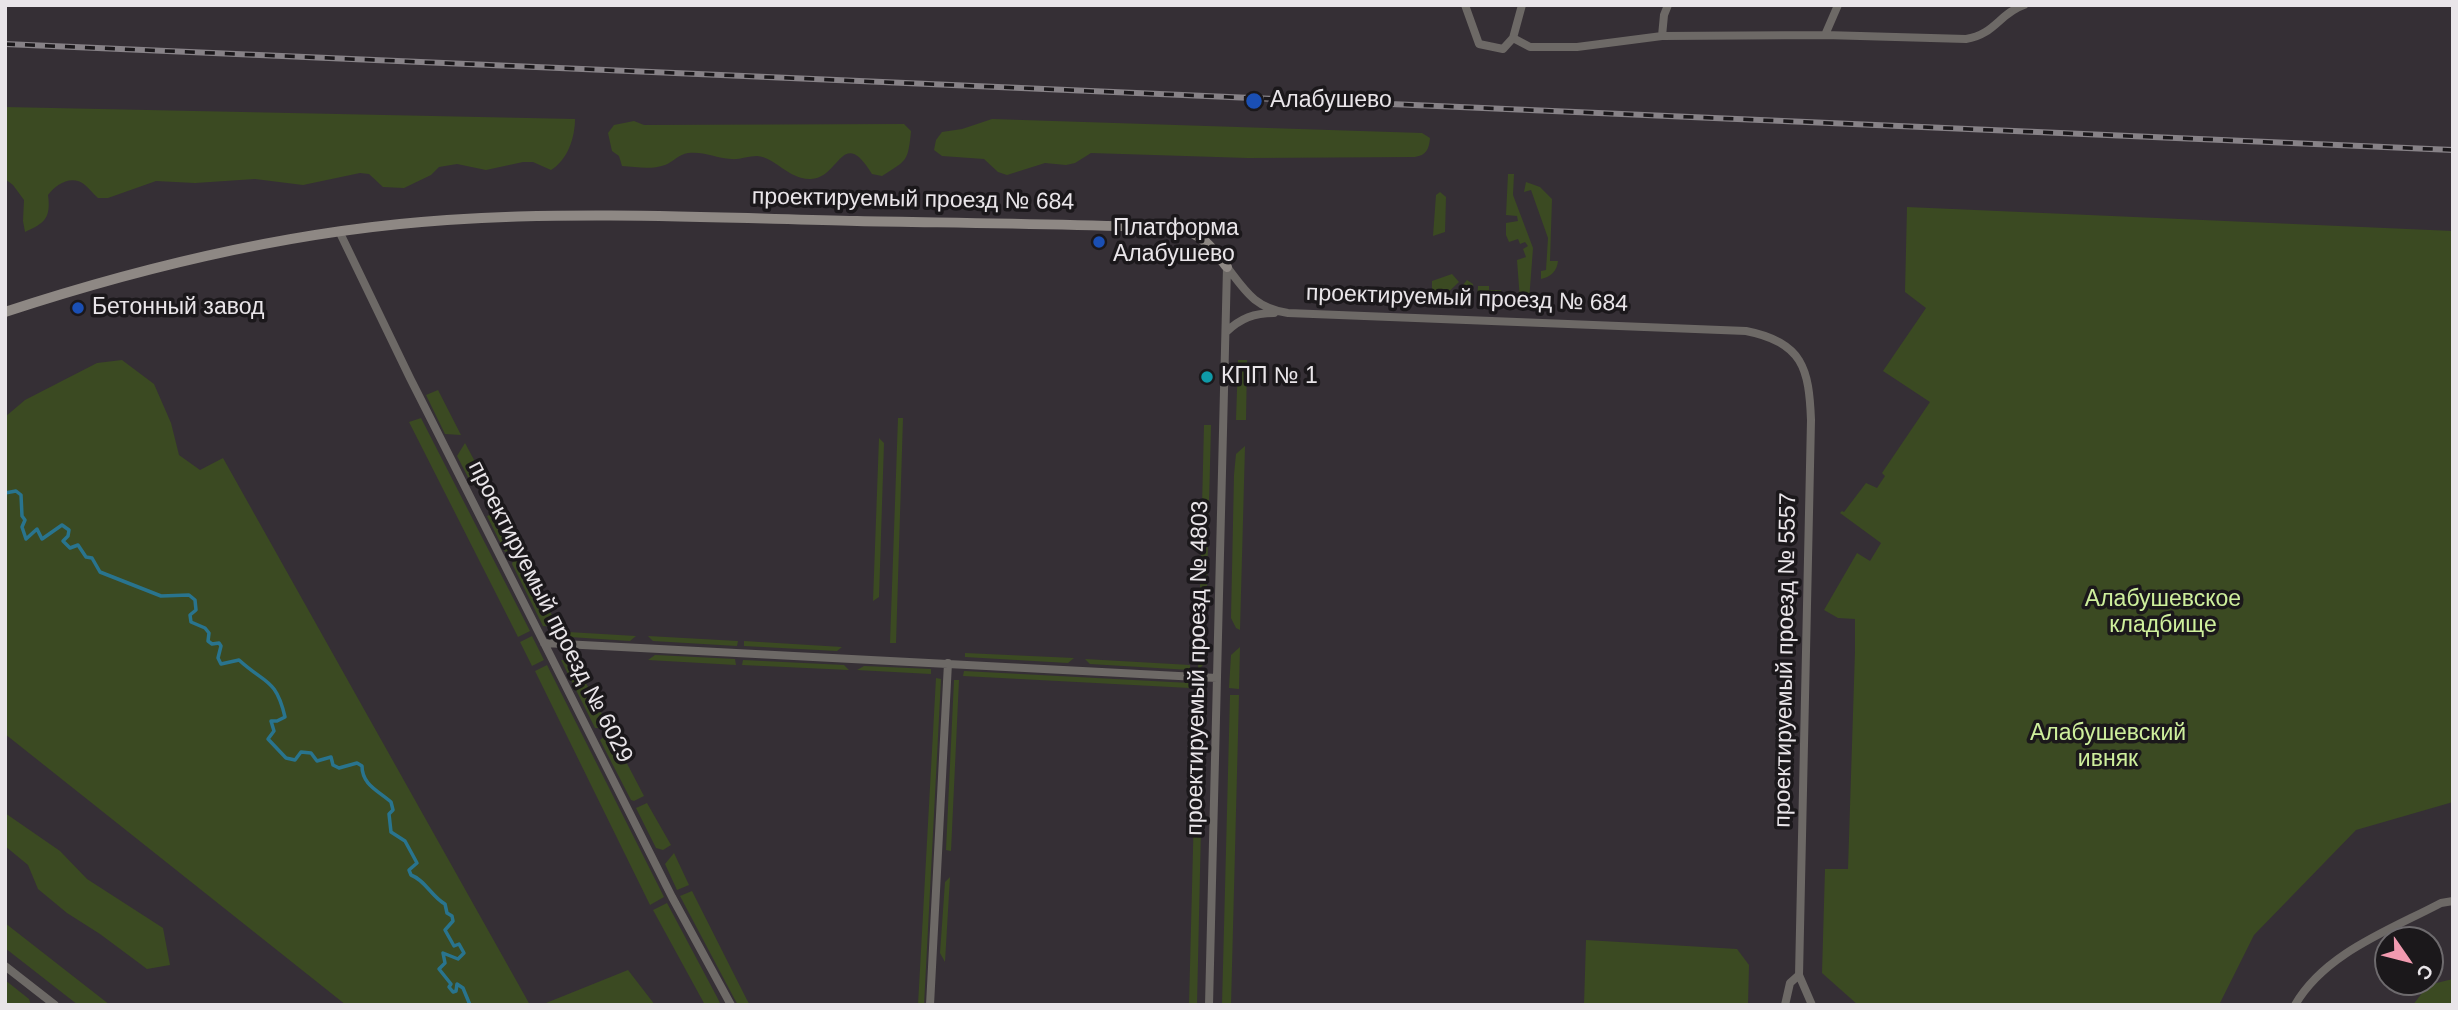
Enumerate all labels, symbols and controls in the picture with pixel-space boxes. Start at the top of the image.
place label: Алабушево [1270,87,1392,115]
marker: Алабушево [1244,91,1264,111]
street label: проектируемый проезд № 684 [752,183,1074,217]
place label: Платформа Алабушево [1113,215,1239,269]
marker: Платформа Алабушево [1091,234,1107,250]
street label: проектируемый проезд № 684 [1305,280,1629,318]
place label: Бетонный завод [92,294,264,322]
marker: Бетонный завод [70,300,86,316]
place label: КПП № 1 [1221,363,1318,391]
marker: КПП № 1 [1199,369,1215,385]
street label: проектируемый проезд № 6029 [462,456,638,768]
street label: проектируемый проезд № 5557 [1769,492,1803,828]
street label: проектируемый проезд № 4803 [1181,500,1215,836]
park label: Алабушевское кладбище [2085,586,2241,640]
park label: Алабушевский ивняк [2030,720,2186,774]
north arrow [2374,926,2444,996]
text: С [2412,961,2438,984]

